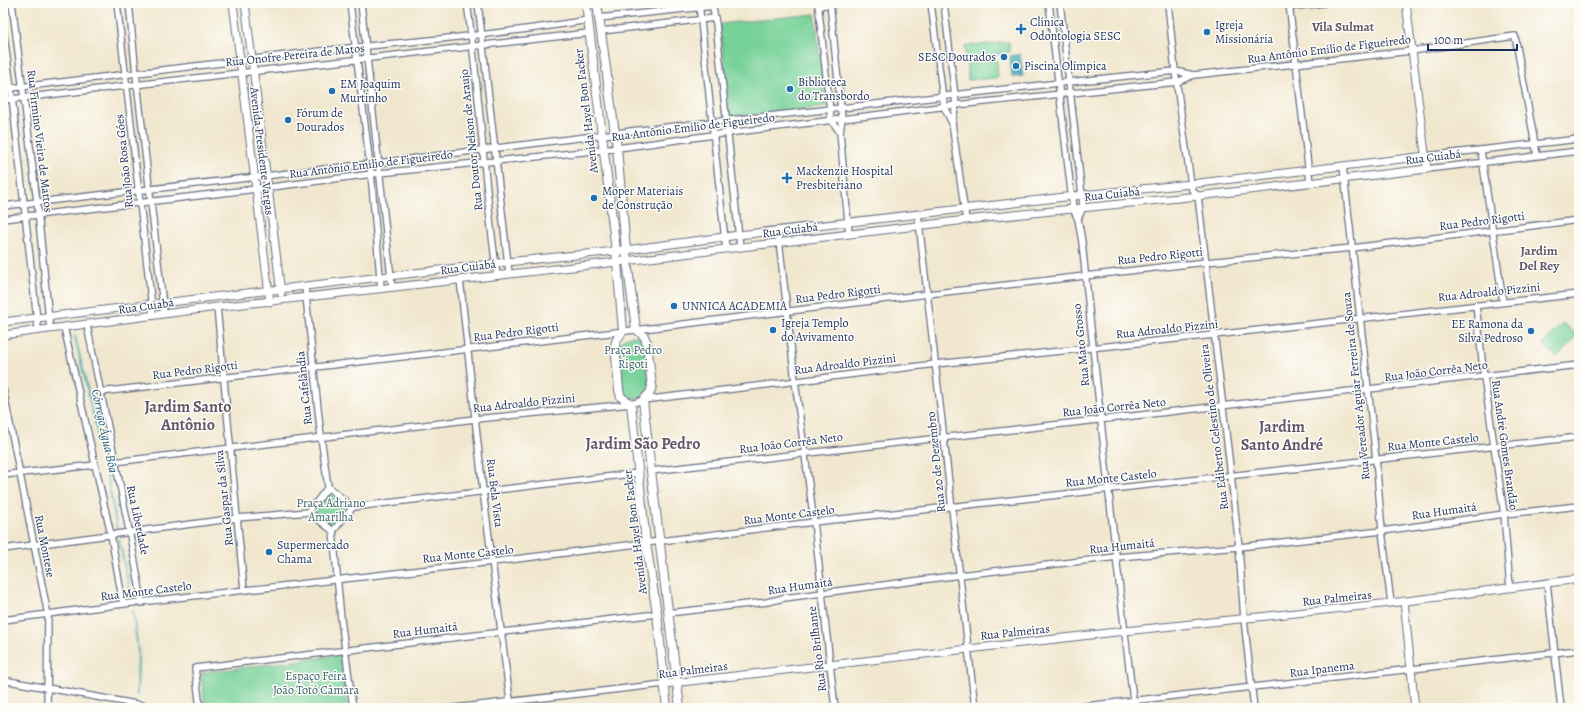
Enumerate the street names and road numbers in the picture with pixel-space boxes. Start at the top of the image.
street label: Rua Antônio Emílio de Figueiredo [1246,31,1412,67]
street label: Rua Onofre Pereira de Matos [224,40,366,70]
street label: Avenida Hayel Bon Facker [570,47,602,175]
street label: Rua Doutor Nelson de Araujo [456,68,486,212]
street label: Rua Firmino Vieira de Mattos [23,69,57,213]
street label: Avenida Presidente Vargas [246,85,278,216]
street label: Rua Antônio Emílio de Figueiredo [610,109,776,145]
street label: Rua João Rosa Góes [111,113,137,209]
street label: Rua Antônio Emílio de Figueiredo [288,146,454,182]
street label: Rua Cuiabá [1404,146,1462,168]
street label: Rua Cuiabá [1083,183,1141,205]
street label: Rua Pedro Rigotti [1438,208,1526,234]
street label: Rua Cuiabá [761,219,819,241]
street label: Rua Pedro Rigotti [1116,244,1204,268]
street label: Rua Cuiabá [439,256,497,278]
street label: Rua Adroaldo Pizzini [1437,279,1541,305]
street label: Rua Pedro Rigotti [794,281,882,307]
street label: Rua Vereador Aguiar Ferreira de Souza [1338,291,1374,481]
street label: Rua Cuiabá [117,294,175,318]
street label: Rua Mato Grosso [1069,303,1093,387]
street label: Rua Adroaldo Pizzini [1115,316,1219,342]
street label: Rua Pedro Rigotti [472,319,560,345]
street label: Rua Ediberto Celestino de Oliveira [1196,343,1232,511]
street label: Rua Cafelândia [292,350,316,426]
street label: Rua Adroaldo Pizzini [793,350,897,378]
street label: Rua Pedro Rigotti [151,357,239,383]
street label: Rua João Corrêa Neto [1383,357,1489,385]
street label: Rua André Gomes Brandão [1488,379,1522,511]
street label: Rua Adroaldo Pizzini [472,390,576,416]
street label: Rua João Corrêa Neto [1061,394,1167,420]
street label: Rua 20 de Dezembro [923,411,949,513]
street label: Rua João Corrêa Neto [738,429,844,457]
street label: Rua Monte Castelo [1387,429,1479,455]
street label: Rua Gaspar da Silva [211,449,237,547]
street label: Rua Bela Vista [483,458,507,529]
street label: Rua Monte Castelo [1065,465,1157,491]
street label: Avenida Hayel Bon Facker [619,468,651,596]
street label: Rua Liberdade [123,484,153,556]
street label: Rua Humaitá [1410,498,1478,523]
street label: Rua Monte Castelo [742,501,836,529]
street label: Rua Montese [31,513,59,579]
street label: Rua Humaitá [1089,535,1156,557]
street label: Rua Monte Castelo [422,541,514,567]
street label: Rua Humaitá [766,573,834,598]
street label: Rua Monte Castelo [99,577,193,605]
street label: Rua Palmeiras [1301,586,1373,610]
street label: Rua Rio Brilhante [804,605,830,693]
street label: Rua Humaitá [392,618,459,642]
street label: Rua Palmeiras [979,620,1051,644]
street label: Rua Ipanema [1289,657,1356,681]
street label: Rua Palmeiras [657,658,729,682]

